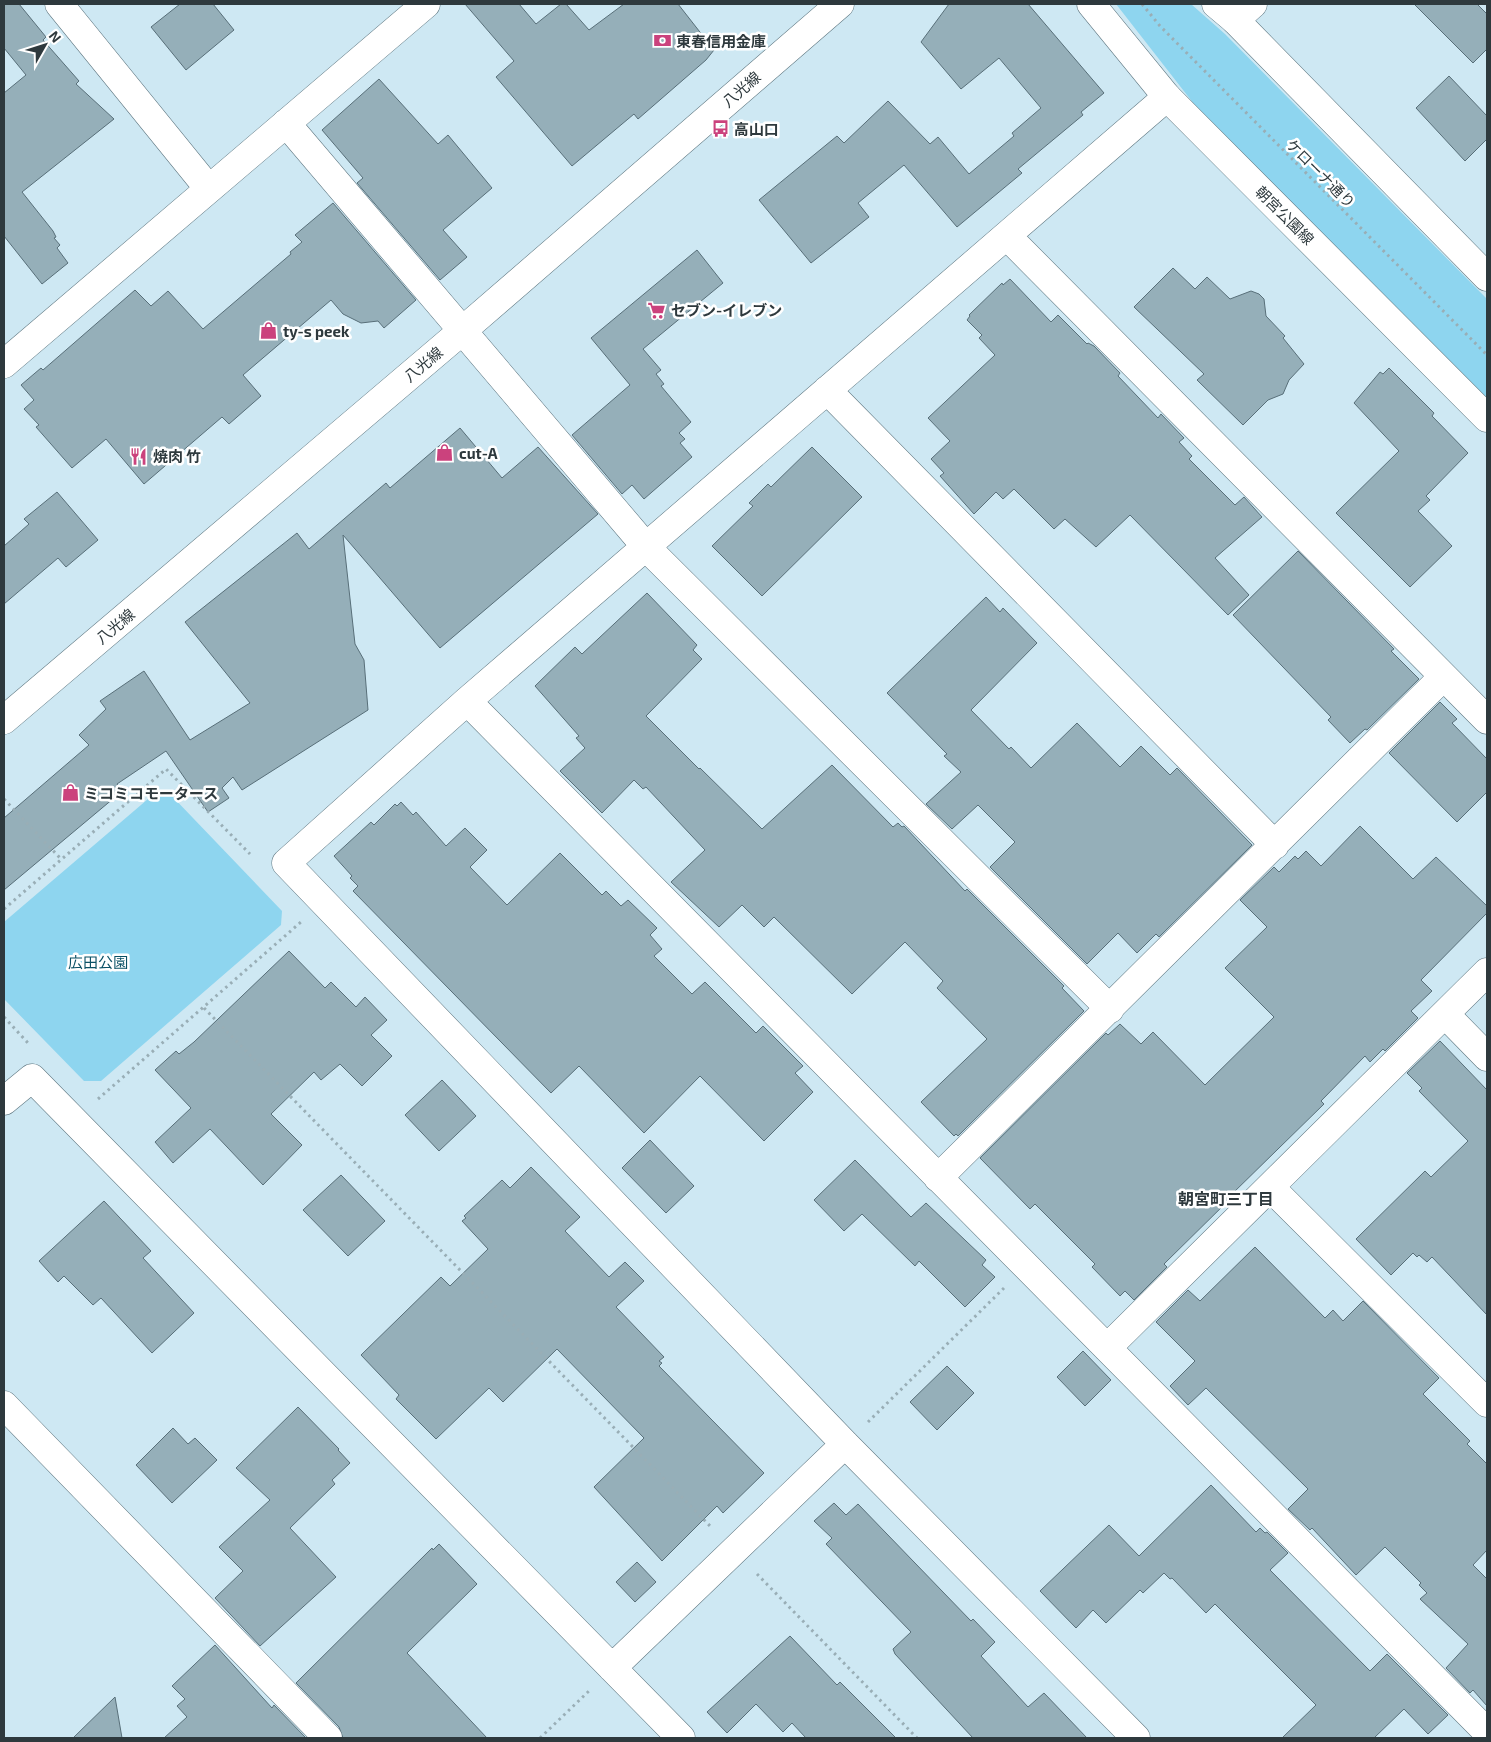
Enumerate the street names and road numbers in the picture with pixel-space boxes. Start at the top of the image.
street label: 八光線 [718,67,764,111]
street label: ケローナ通り [1283,135,1359,211]
street label: 朝宮公園線 [1252,182,1318,248]
street label: 八光線 [400,343,446,385]
street label: 八光線 [92,605,138,647]

